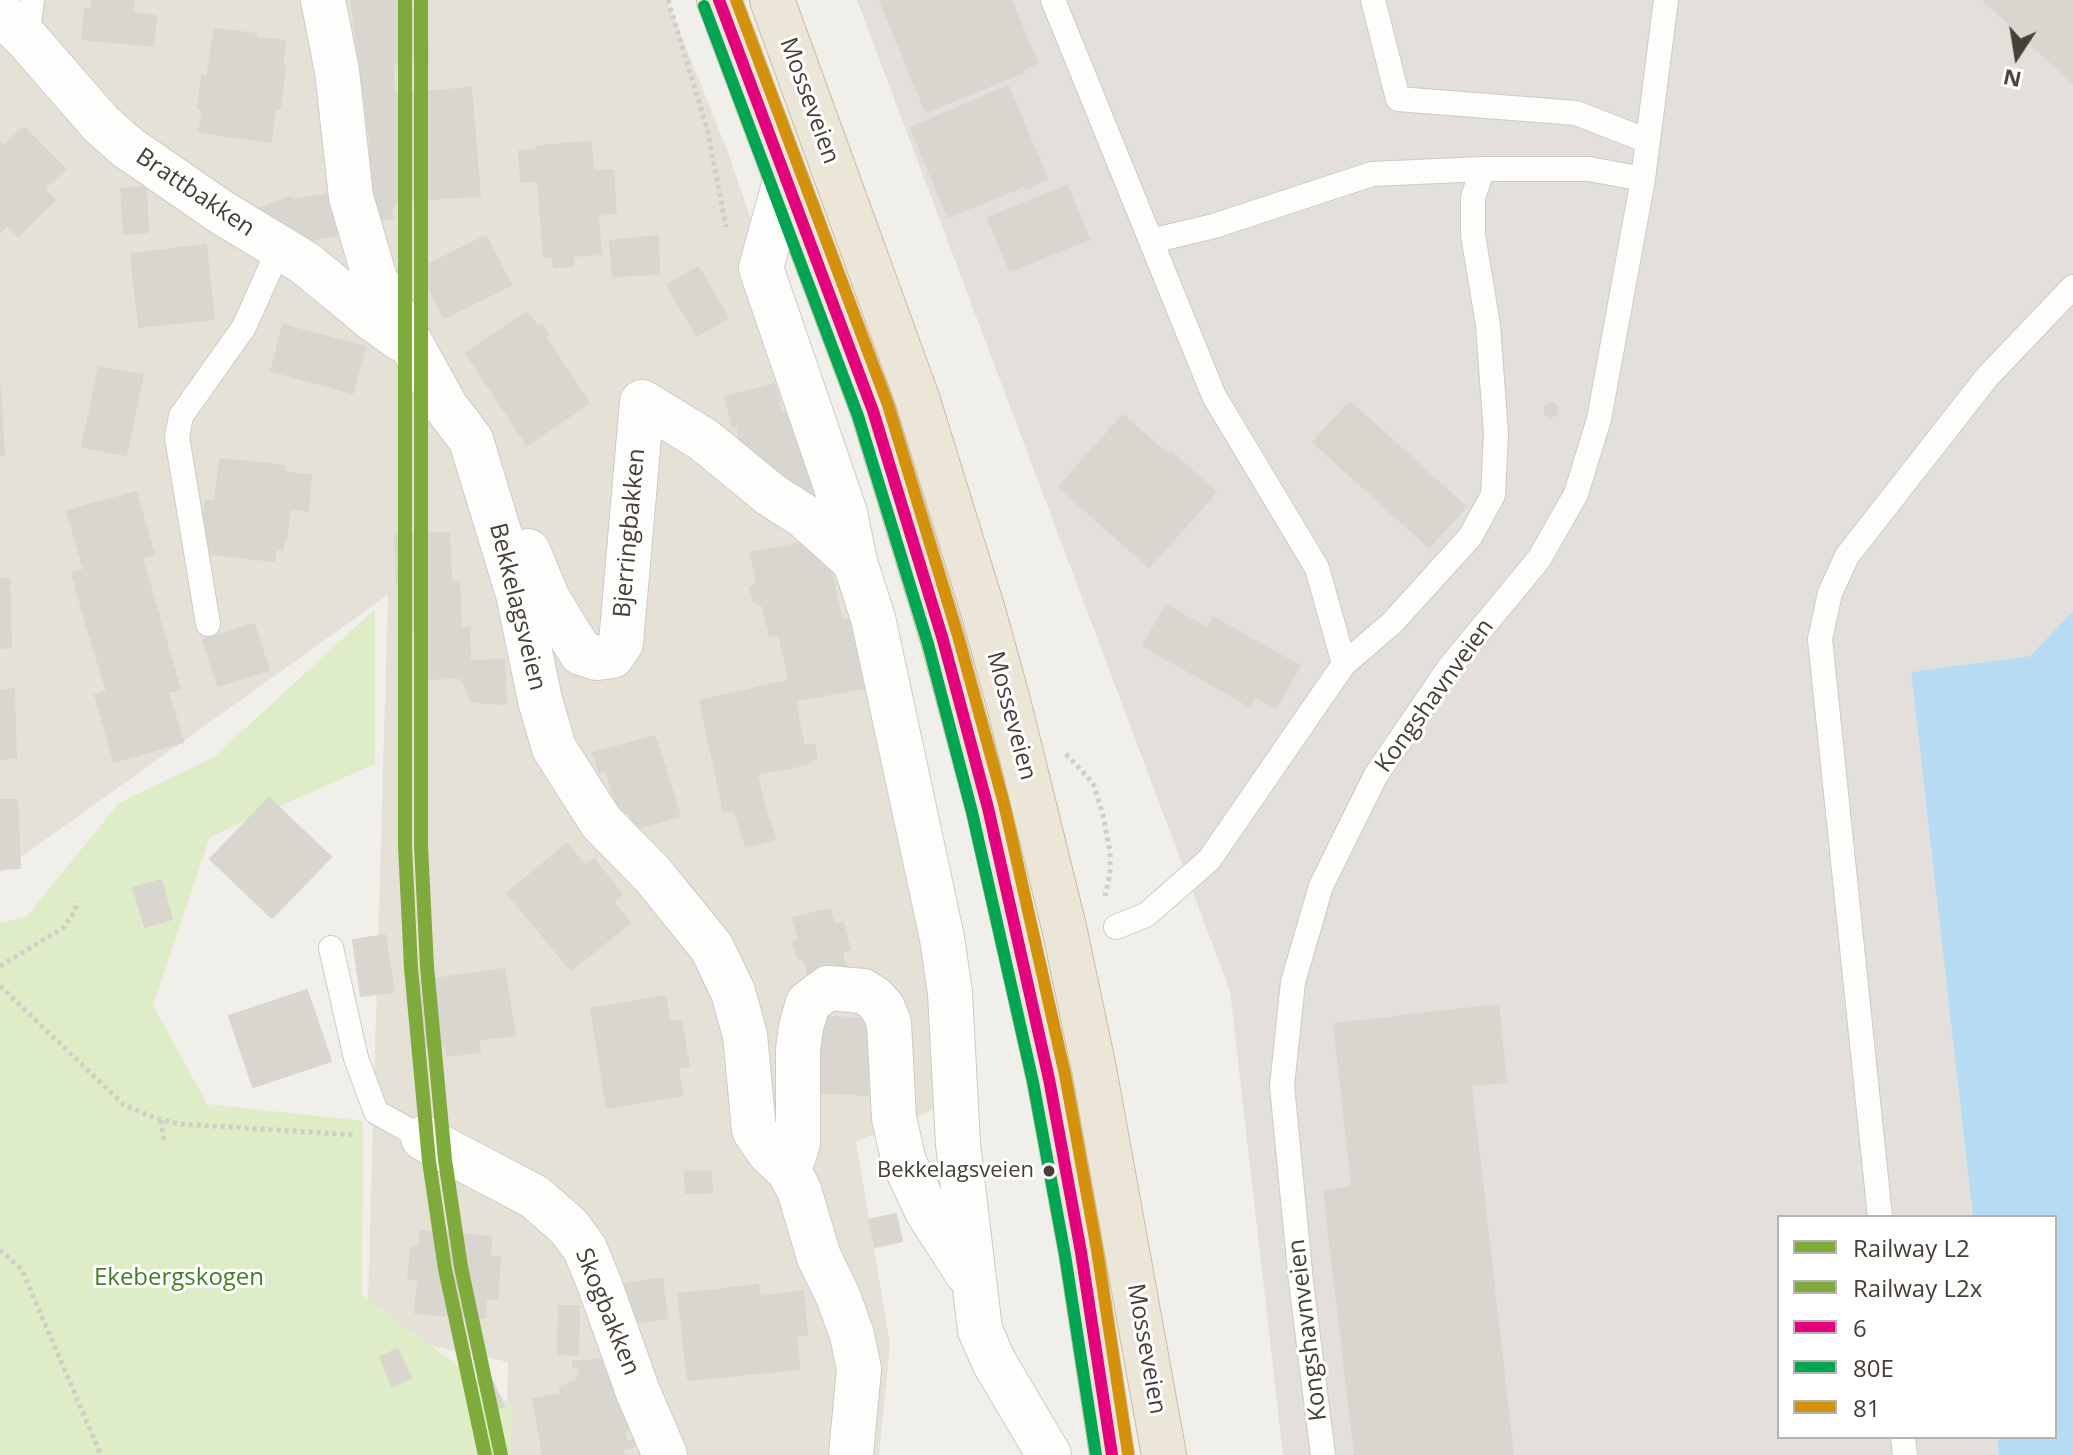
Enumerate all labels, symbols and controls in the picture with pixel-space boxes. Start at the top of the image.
north arrow [1977,16,2057,96]
street label: Mosseveien [773,34,845,168]
text: N [2000,63,2024,96]
street label: Brattbakken [130,143,260,243]
street label: Bjerringbakken [608,447,652,619]
street label: Bekkelagsveien [482,520,552,694]
street label: Kongshavnveien [1370,614,1500,778]
street label: Mosseveien [980,648,1042,784]
place label: Bekkelagsveien [877,1158,1034,1184]
marker: Bekkelagsveien [1041,1163,1057,1179]
legend [1777,1215,2057,1439]
text: Railway L2 [1853,1231,1970,1264]
street label: Kongshavnveien [1283,1238,1333,1422]
street label: Skogbakken [568,1244,646,1380]
park label: Ekebergskogen [94,1264,264,1292]
text: Railway L2x [1853,1271,1982,1304]
street label: Mosseveien [1120,1281,1172,1417]
text: 6 [1853,1311,1867,1344]
text: 80E [1853,1351,1894,1384]
text: 81 [1853,1391,1880,1424]

